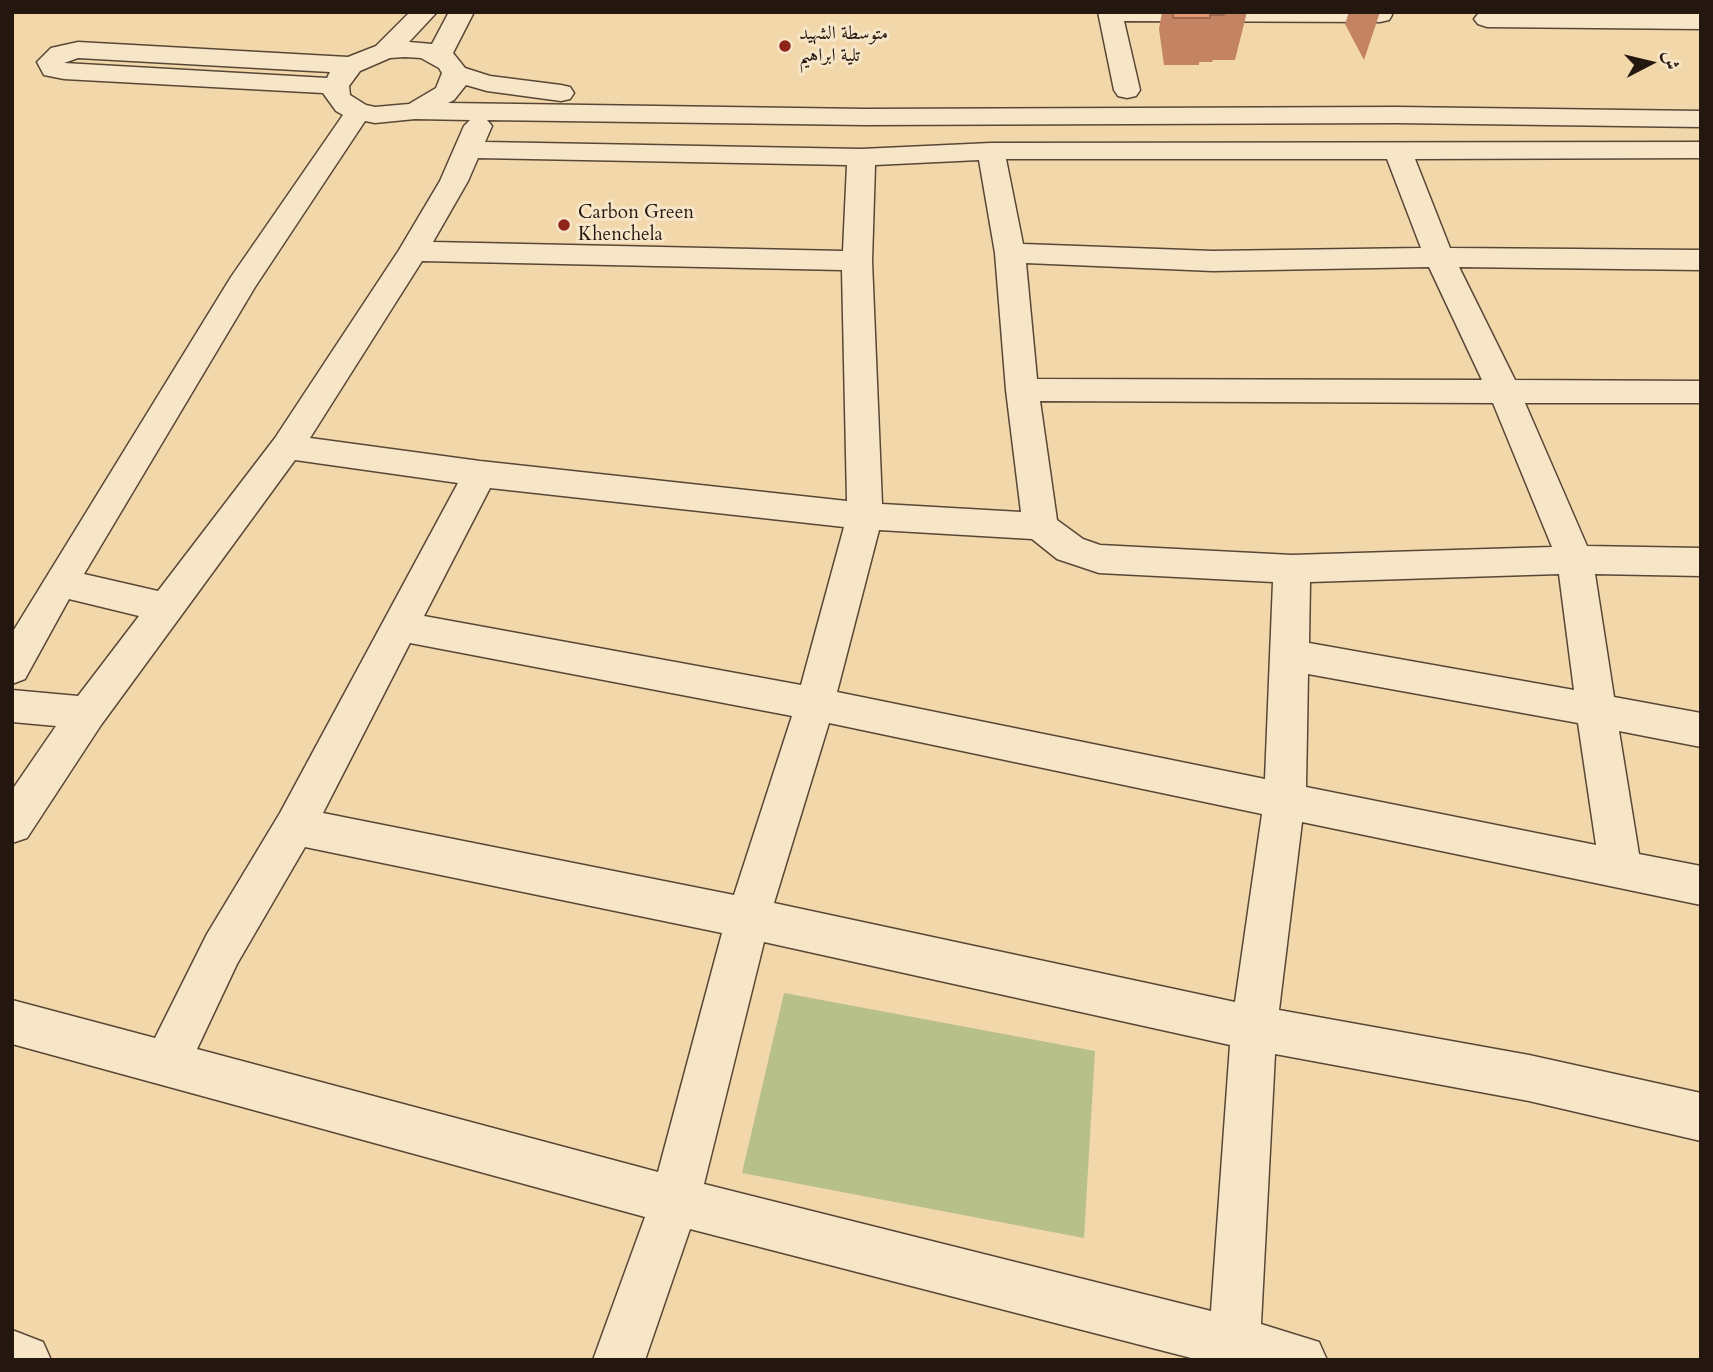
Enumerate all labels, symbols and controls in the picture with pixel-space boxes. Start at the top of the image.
place label: متوسطة الشهيد تلية ابراهيم [799,24,888,68]
north arrow [1615,28,1685,98]
marker: متوسطة الشهيد تلية ابراهيم [777,38,793,54]
text: ش [1657,49,1685,71]
place label: Carbon Green Khenchela [578,203,694,247]
marker: Carbon Green Khenchela [556,217,572,233]

